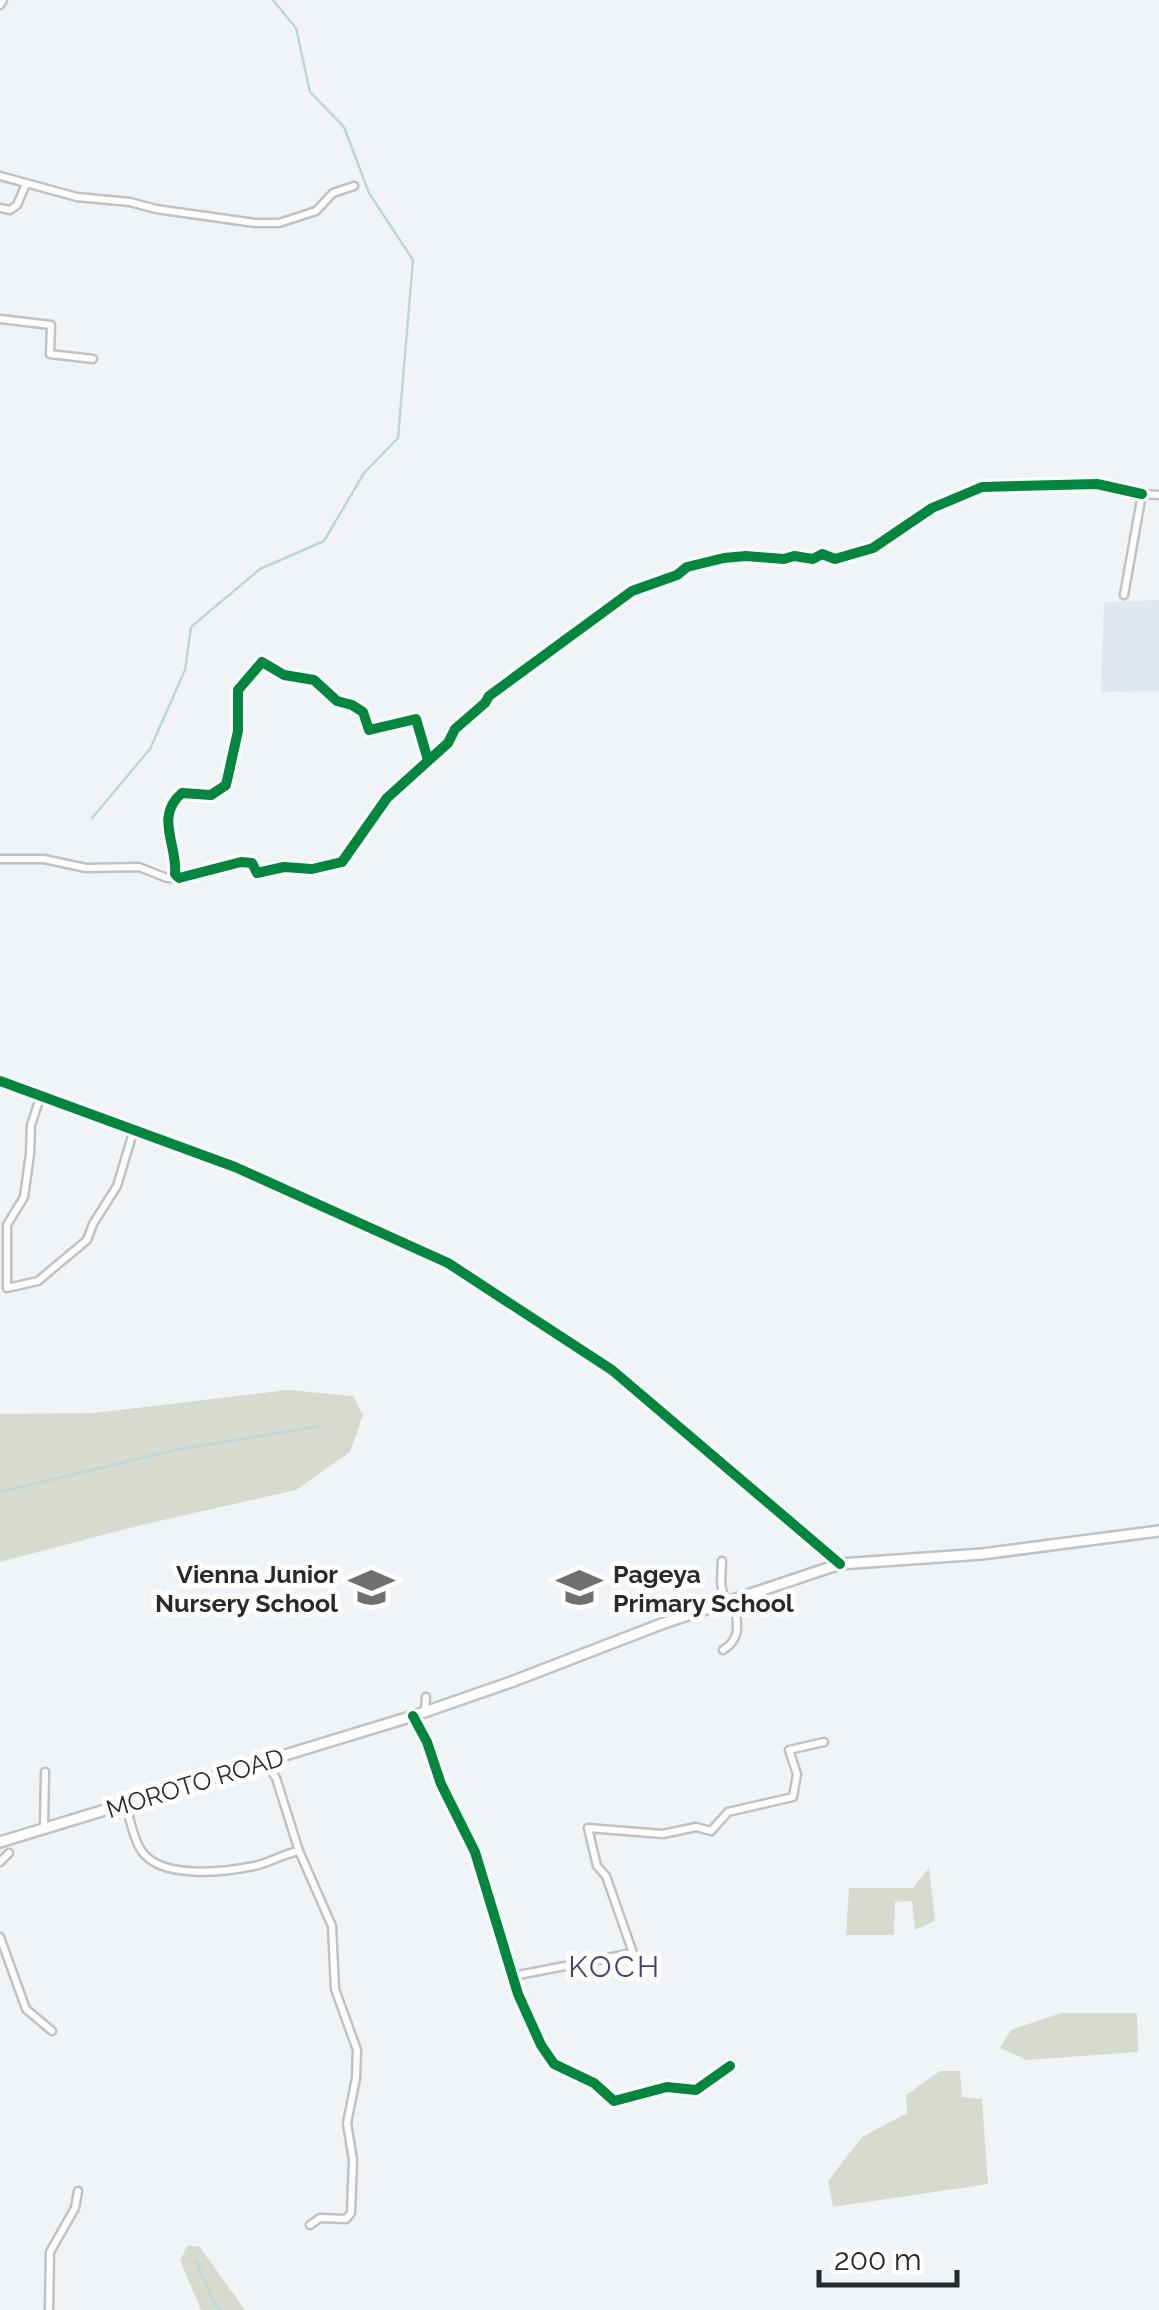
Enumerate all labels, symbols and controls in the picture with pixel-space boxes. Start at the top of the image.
place label: Vienna Junior Nursery School [155,1559,338,1618]
place label: Pageya Primary School [613,1559,794,1618]
school or university icon: Vienna Junior Nursery School [347,1564,395,1612]
school or university icon: Pageya Primary School [556,1564,604,1612]
street label: MOROTO ROAD [103,1742,287,1824]
district label: KOCH [568,1949,662,1984]
scale bar [819,2225,956,2287]
text: 200 m [834,2242,922,2277]

